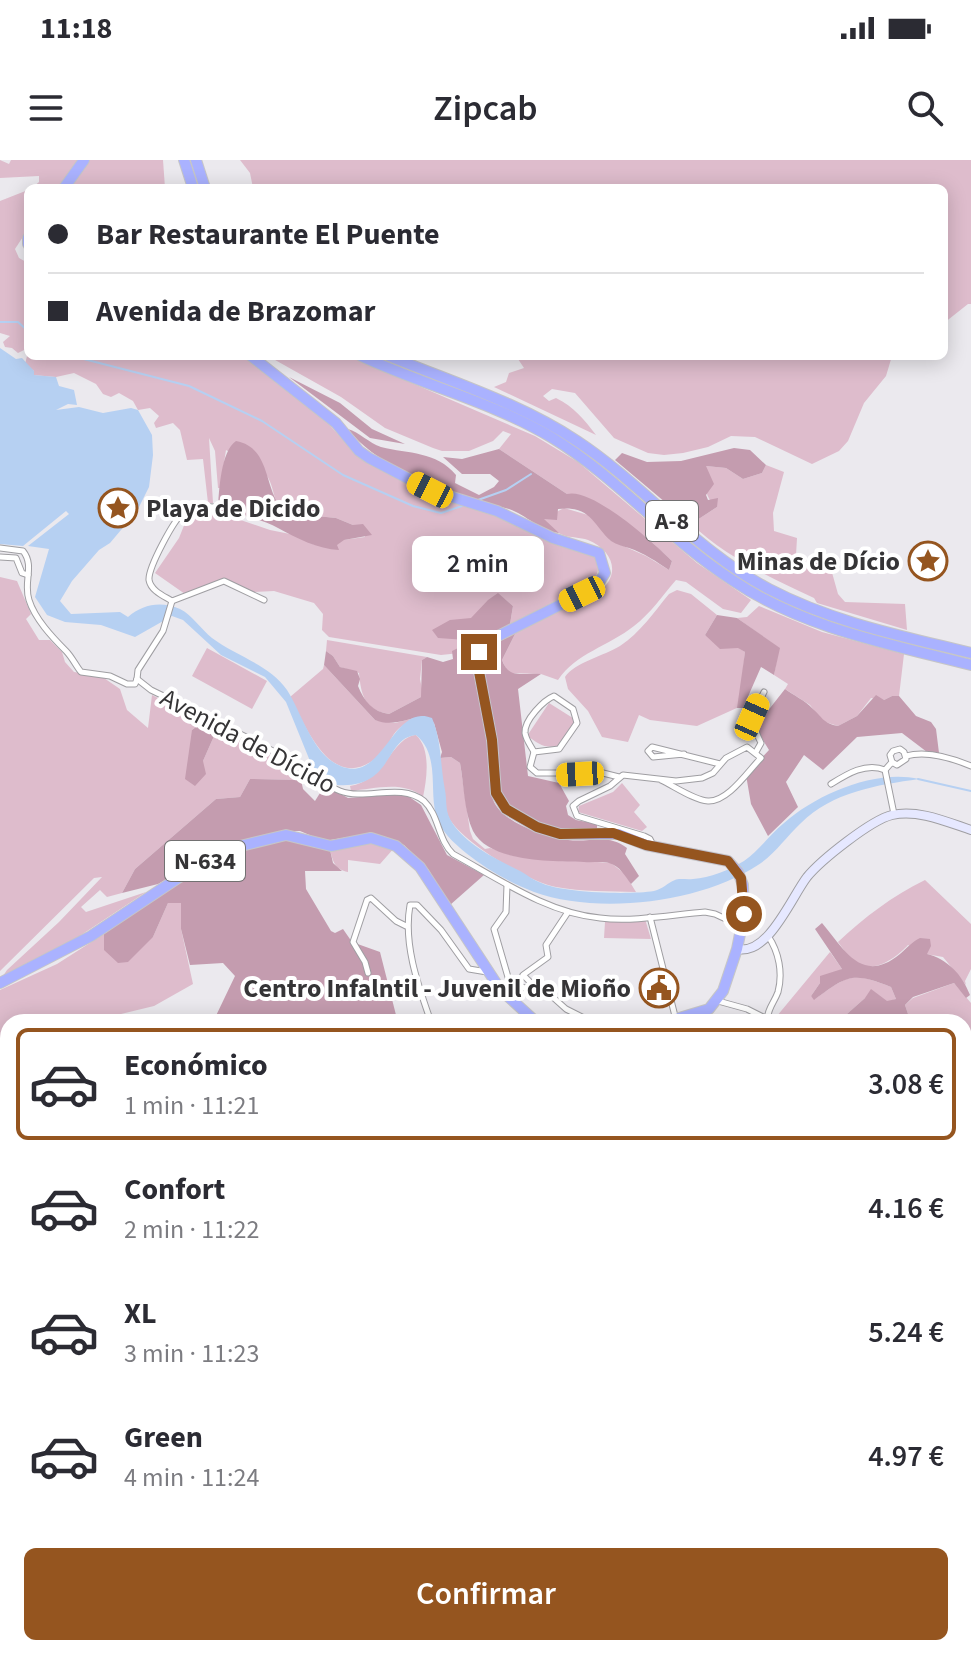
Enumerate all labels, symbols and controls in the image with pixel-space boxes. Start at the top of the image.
text: 11:18 [40,7,112,50]
text: Zipcab [433,83,538,134]
icon: menu [24,86,68,130]
icon: search [903,86,947,130]
text: Bar Restaurante El Puente [96,213,440,256]
text: Avenida de Brazomar [96,290,376,333]
car [403,468,457,512]
place icon: Playa de Dicido [97,487,139,529]
place label: Playa de Dicido [146,490,321,527]
road number: A-8 [646,501,698,541]
callout: 2 min [413,536,545,592]
place icon: Minas de Dício [907,540,949,582]
place label: Minas de Dício [737,543,900,580]
text: 2 min [447,545,509,582]
car [555,573,609,615]
route end [461,634,497,670]
street label: Avenida de Dícido [154,679,342,803]
car [731,690,773,744]
car [555,761,605,787]
road number: N-634 [165,841,245,881]
route start [726,896,762,932]
public building icon: Centro Infalntil - Juvenil de Mioño [638,967,680,1009]
place label: Centro Infalntil - Juvenil de Mioño [243,970,631,1007]
text: Económico [124,1044,268,1087]
icon: car [28,1048,100,1120]
text: 3.08 € [868,1063,944,1106]
text: 1 min · 11:21 [124,1087,259,1124]
text: Confort [124,1168,225,1211]
icon: car [28,1172,100,1244]
text: 4.16 € [868,1187,944,1230]
text: 2 min · 11:22 [124,1211,259,1248]
text: XL [124,1292,157,1335]
icon: car [28,1296,100,1368]
text: 5.24 € [868,1311,944,1354]
text: 3 min · 11:23 [124,1335,259,1372]
text: Green [124,1416,203,1459]
icon: car [28,1420,100,1492]
text: 4.97 € [868,1435,944,1478]
text: 4 min · 11:24 [124,1459,259,1496]
button: Confirmar [24,1548,948,1640]

